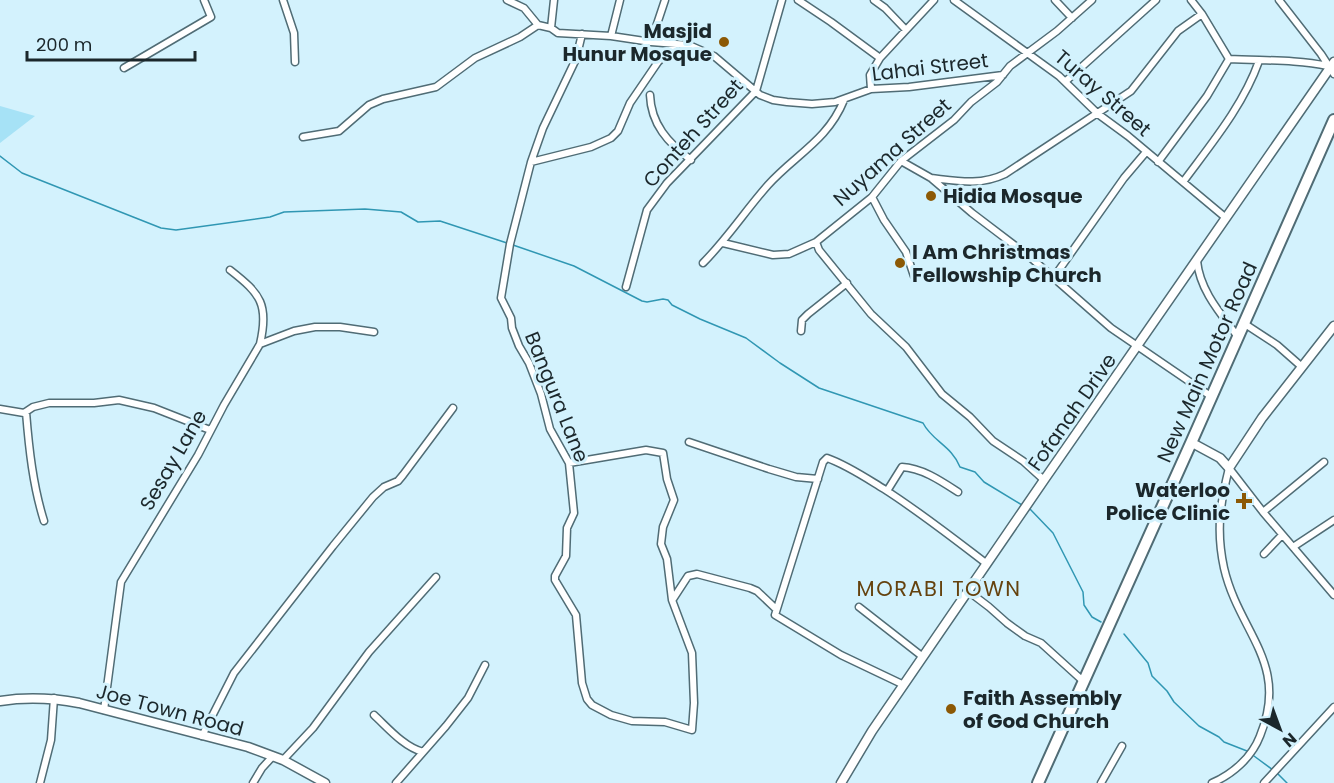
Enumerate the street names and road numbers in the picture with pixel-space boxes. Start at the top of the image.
street label: Turay Street [1049,43,1157,143]
street label: Lahai Street [870,46,990,88]
street label: Conteh Street [637,73,749,193]
street label: Nuyama Street [827,92,957,212]
street label: New Main Motor Road [1150,257,1264,467]
street label: Bangura Lane [518,328,596,466]
street label: Fofanah Drive [1021,348,1123,476]
street label: Sesay Lane [133,404,213,516]
street label: Joe Town Road [93,677,247,743]

